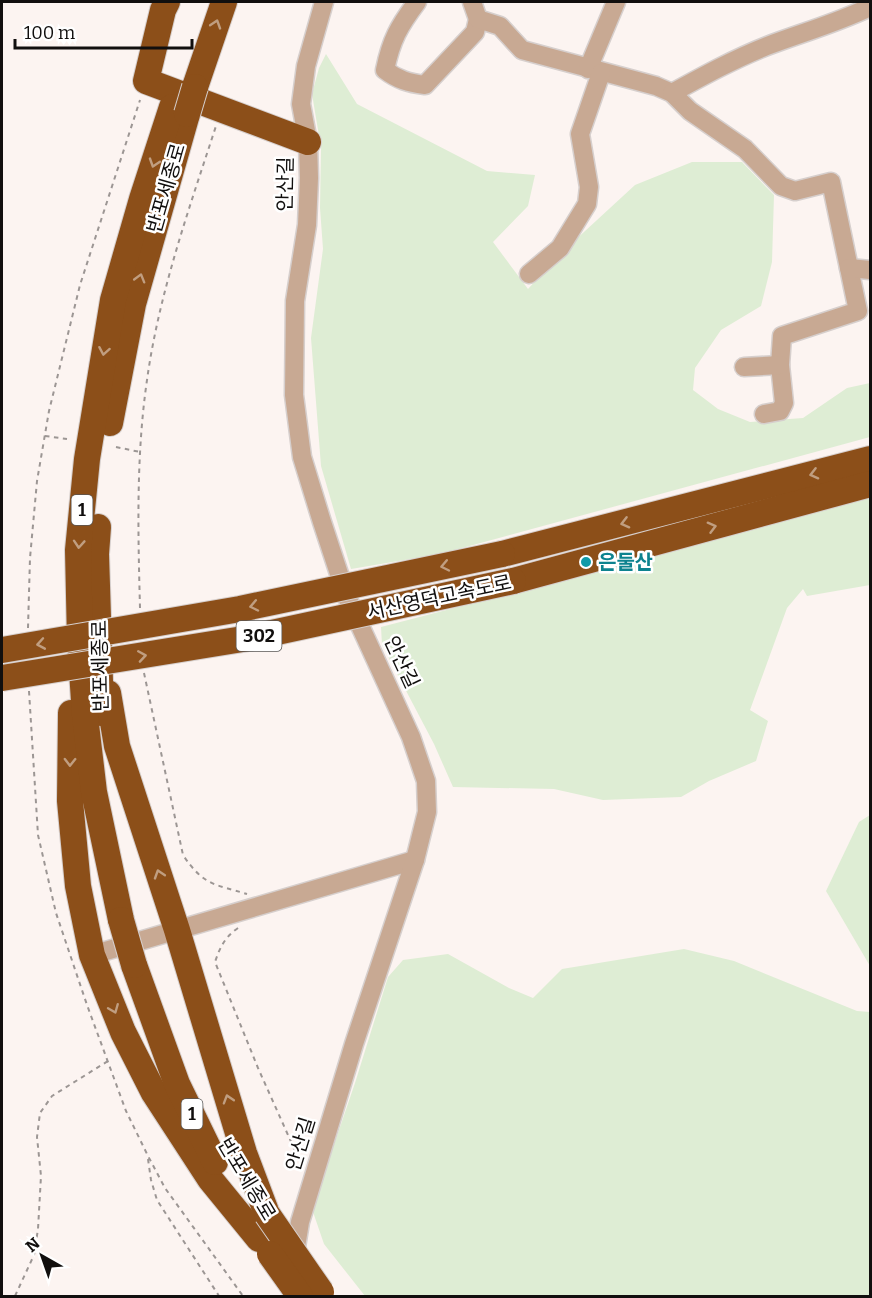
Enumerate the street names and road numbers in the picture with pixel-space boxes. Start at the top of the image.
street label: 반포세종로 [142,140,190,236]
street label: 안산길 [273,156,297,212]
road number: 1 [72,495,92,525]
street label: 서산영덕고속도로 [365,570,513,624]
street label: 반포세종로 [87,620,113,712]
road number: 302 [236,621,282,651]
street label: 안산길 [379,632,425,692]
road number: 1 [182,1099,202,1129]
street label: 안산길 [280,1114,320,1174]
street label: 반포세종로 [213,1133,281,1225]

